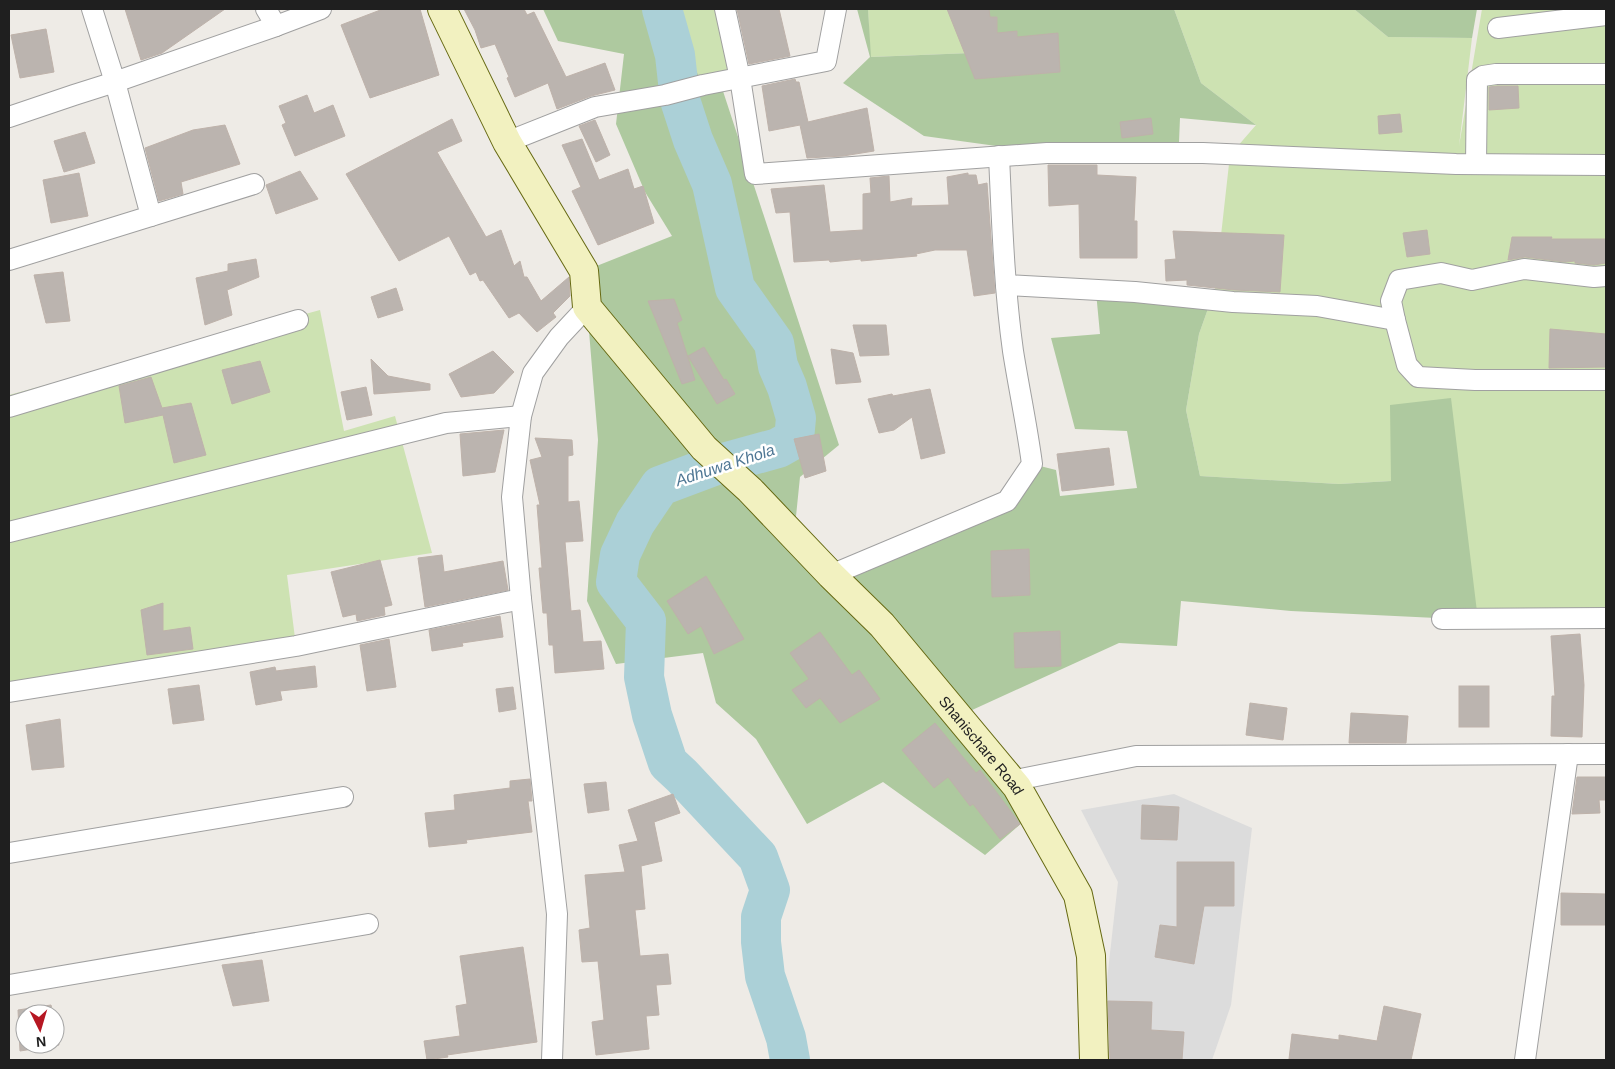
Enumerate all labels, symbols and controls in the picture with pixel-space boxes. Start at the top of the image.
water label: Adhuwa Khola [672,441,777,489]
street label: Shanischare Road [936,692,1028,797]
north arrow [15,1004,65,1054]
text: N [35,1034,47,1050]

